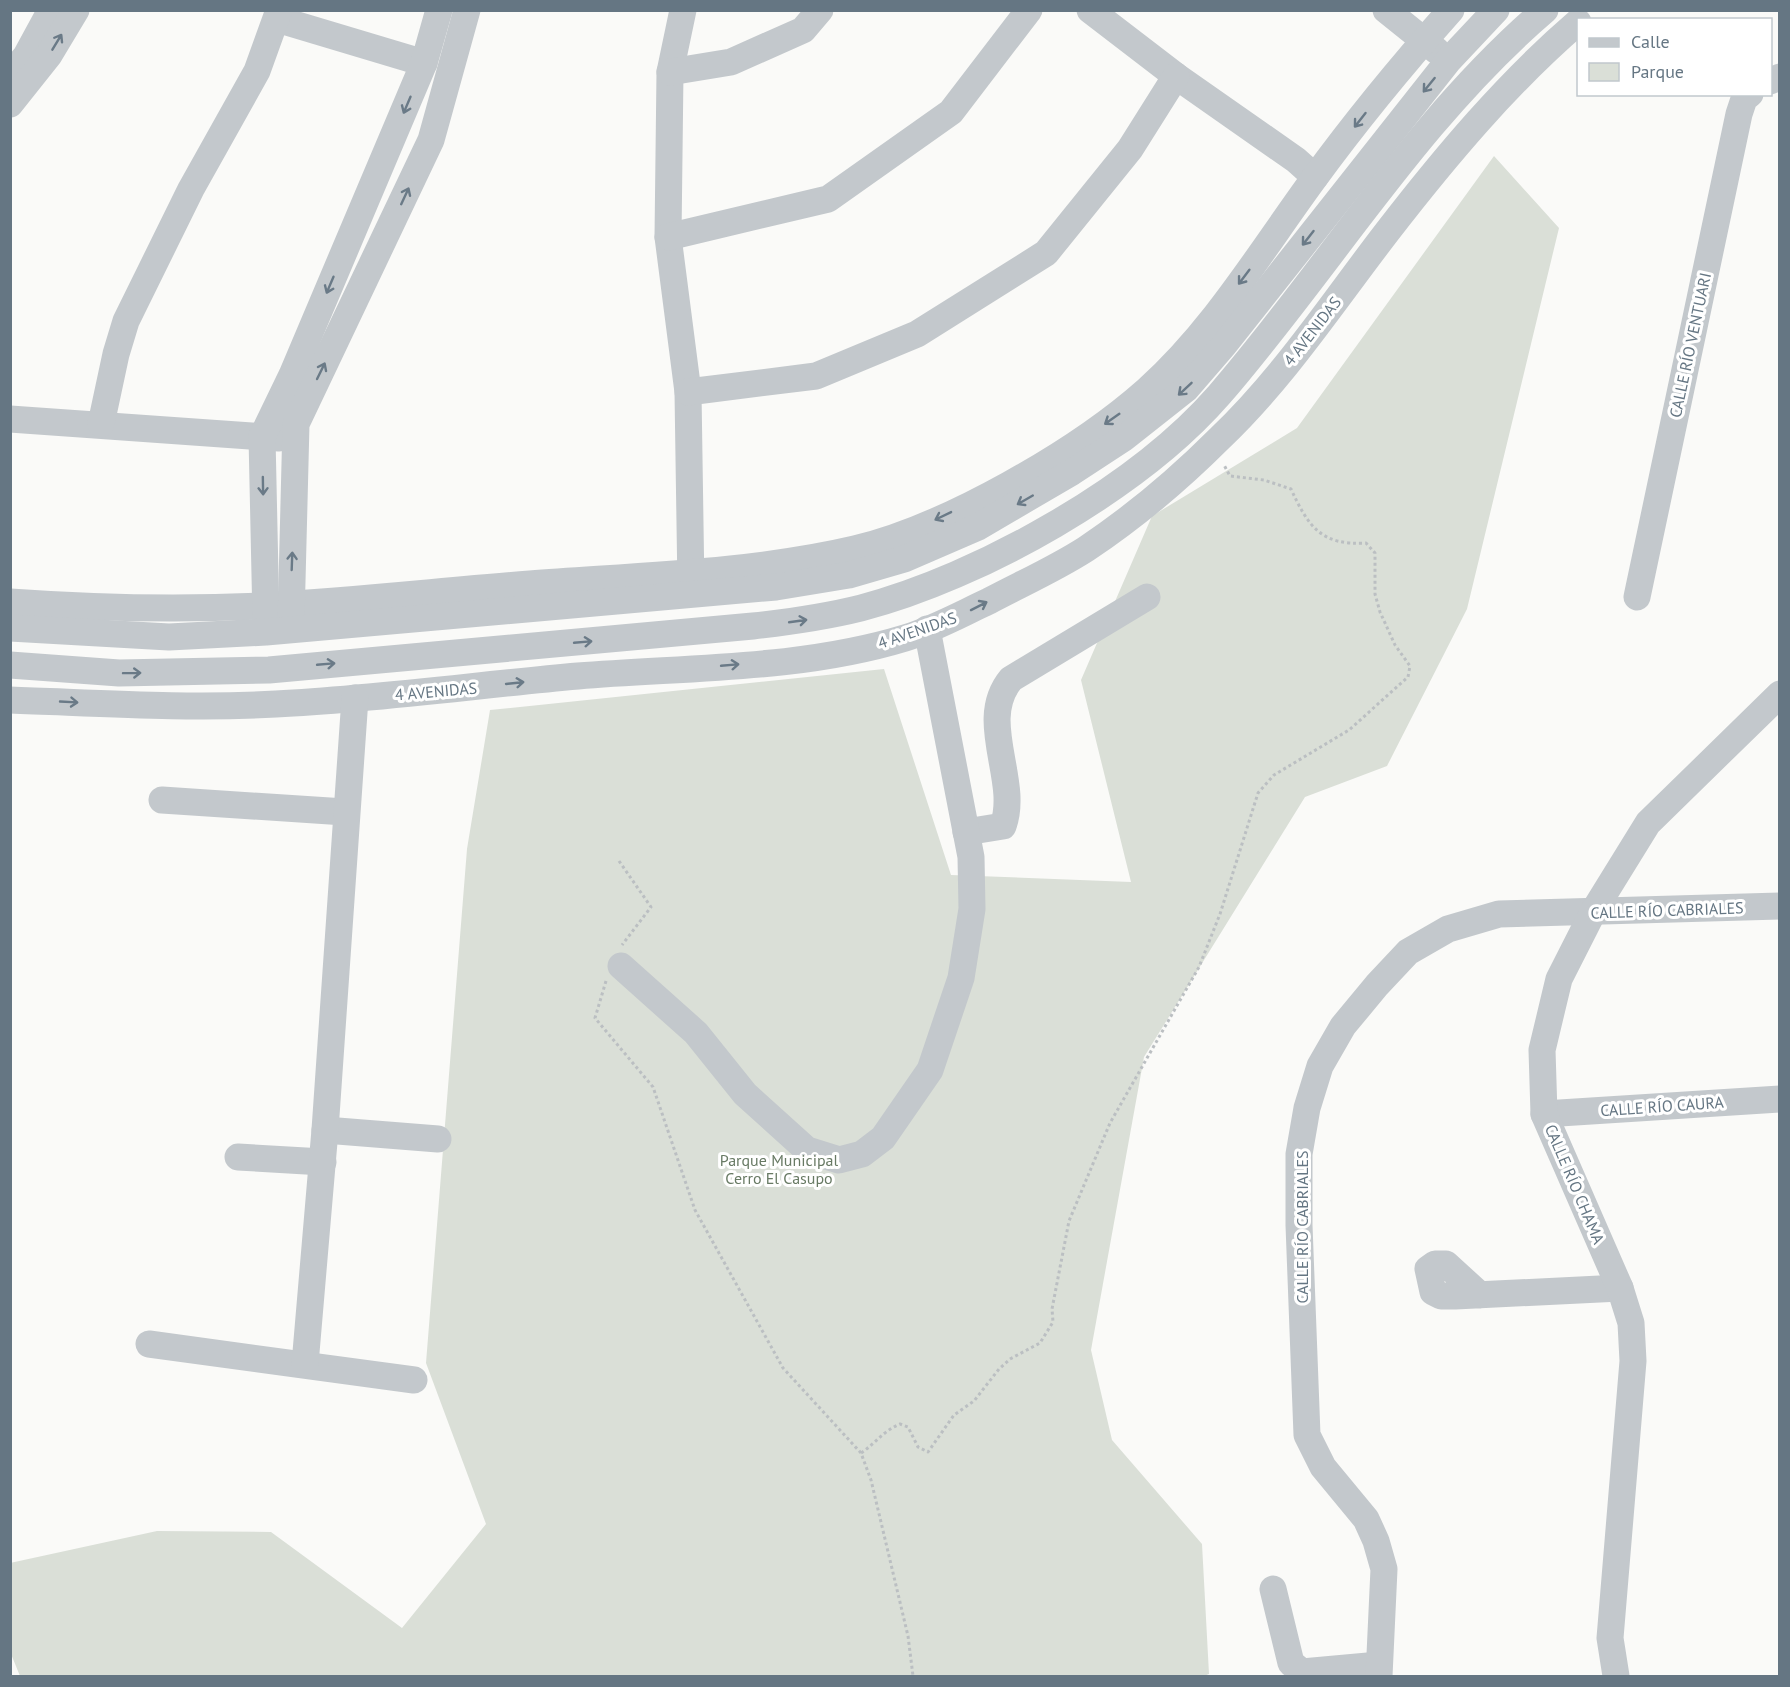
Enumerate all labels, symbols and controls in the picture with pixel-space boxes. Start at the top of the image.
legend [1577,18,1772,96]
text: Calle [1631,30,1670,53]
one-way arrow [52,34,64,51]
text: Parque [1631,60,1684,83]
one-way arrow [1422,77,1435,93]
one-way arrow [400,96,412,114]
one-way arrow [1353,112,1366,128]
one-way arrow [400,187,412,205]
one-way arrow [1301,230,1314,246]
one-way arrow [1238,268,1251,284]
street label: CALLE RÍO VENTUARI [1665,271,1715,419]
one-way arrow [324,275,335,293]
street label: 4 AVENIDAS [1279,292,1345,370]
one-way arrow [315,363,327,381]
one-way arrow [1177,382,1192,396]
one-way arrow [1104,413,1120,425]
one-way arrow [257,476,269,496]
one-way arrow [1017,494,1034,506]
one-way arrow [935,511,953,522]
one-way arrow [286,551,297,571]
one-way arrow [969,599,987,611]
street label: 4 AVENIDAS [875,607,959,653]
one-way arrow [788,615,808,626]
one-way arrow [573,636,593,647]
one-way arrow [316,658,336,669]
one-way arrow [720,659,740,670]
one-way arrow [121,667,141,678]
street label: 4 AVENIDAS [394,677,478,705]
one-way arrow [504,677,524,688]
one-way arrow [58,697,78,708]
street label: CALLE RÍO CABRIALES [1590,897,1744,923]
street label: CALLE RÍO CAURA [1600,1092,1725,1120]
street label: CALLE RÍO CHAMA [1541,1121,1609,1247]
park label: Parque Municipal Cerro El Casupo [720,1150,839,1188]
street label: CALLE RÍO CABRIALES [1292,1150,1312,1304]

